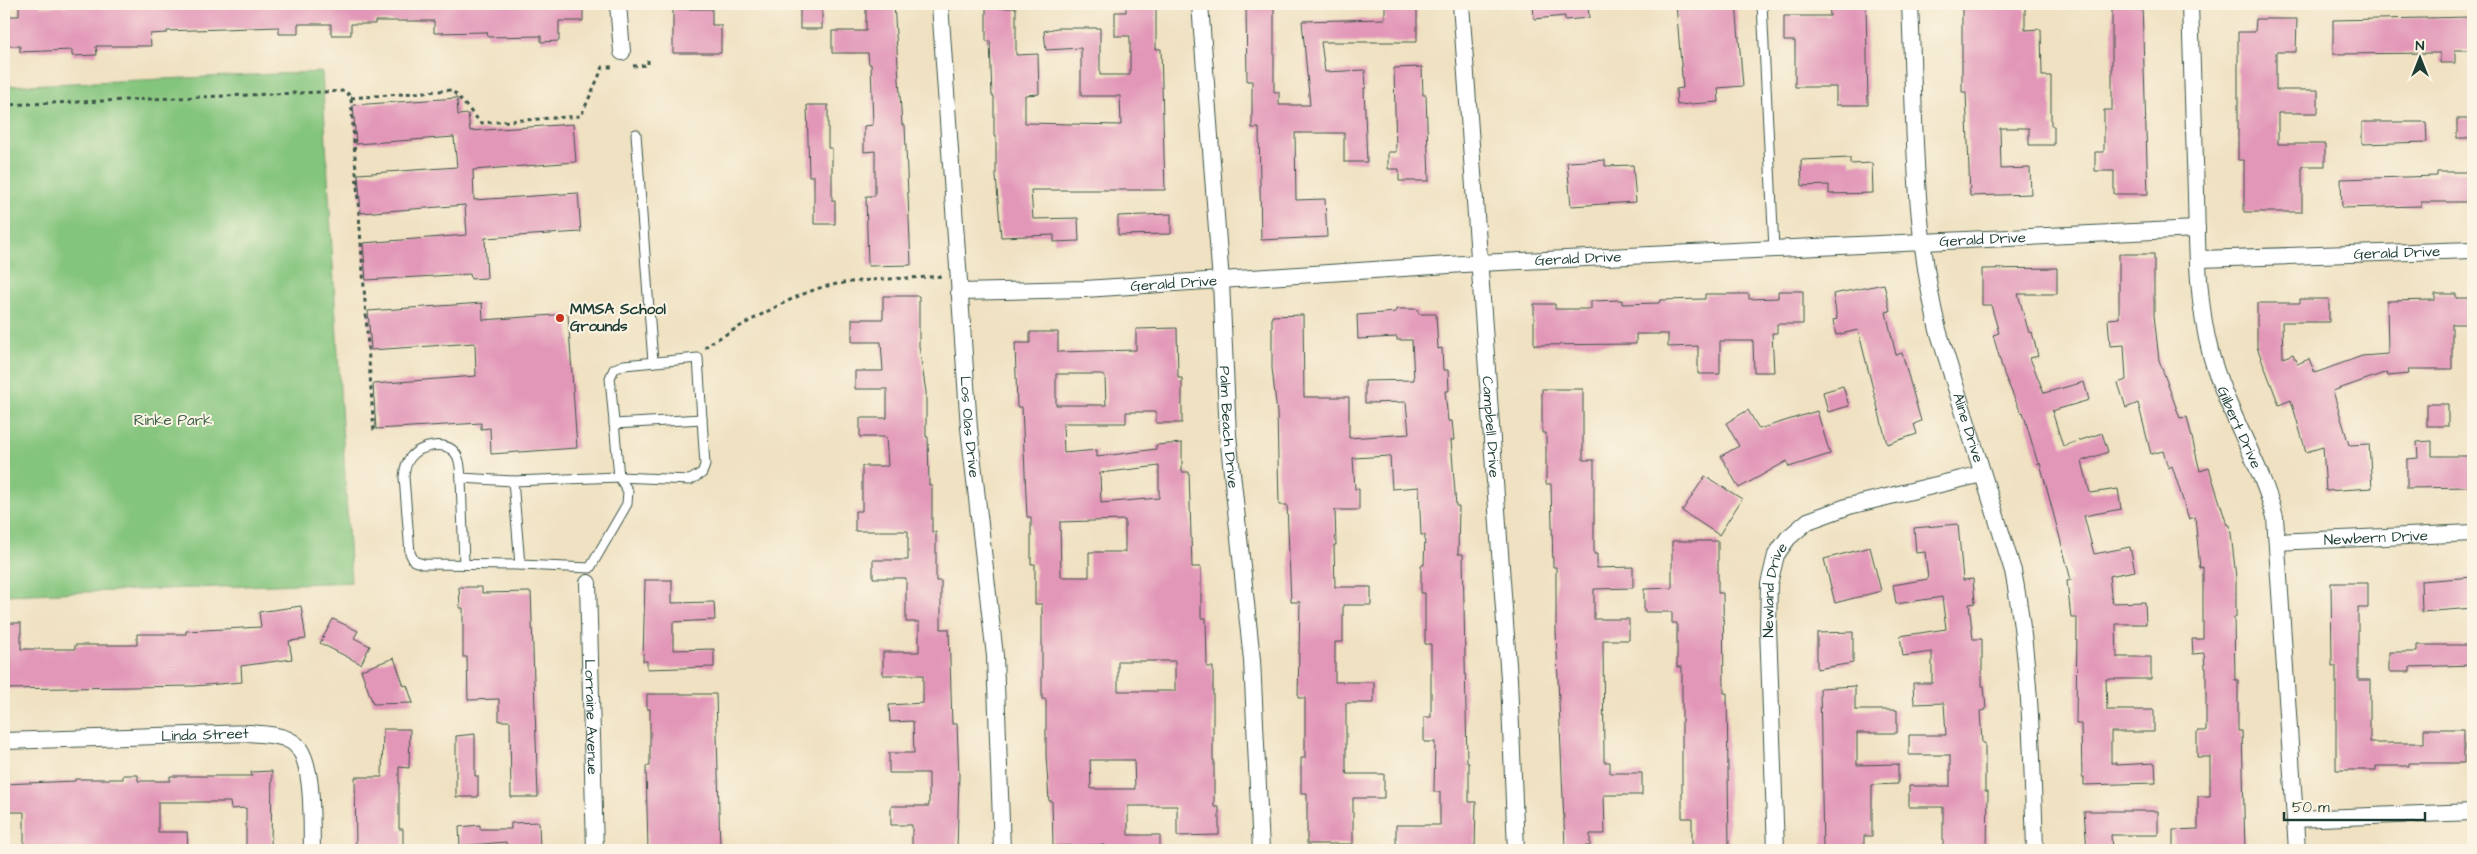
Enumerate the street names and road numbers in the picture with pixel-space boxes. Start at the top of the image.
street label: Gerald Drive [1939,227,2026,252]
street label: Gerald Drive [2353,241,2441,264]
street label: Gerald Drive [1534,246,1622,271]
street label: Gerald Drive [1130,270,1218,296]
street label: Palm Beach Drive [1214,365,1244,489]
street label: Los Olas Drive [955,375,985,479]
street label: Campbell Drive [1477,375,1505,478]
street label: Gilbert Drive [2212,383,2267,472]
street label: Aline Drive [1948,390,1989,465]
street label: Newbern Drive [2323,525,2428,550]
street label: Newland Drive [1757,538,1792,638]
street label: Lorraine Avenue [579,659,604,775]
street label: Linda Street [161,723,249,746]

